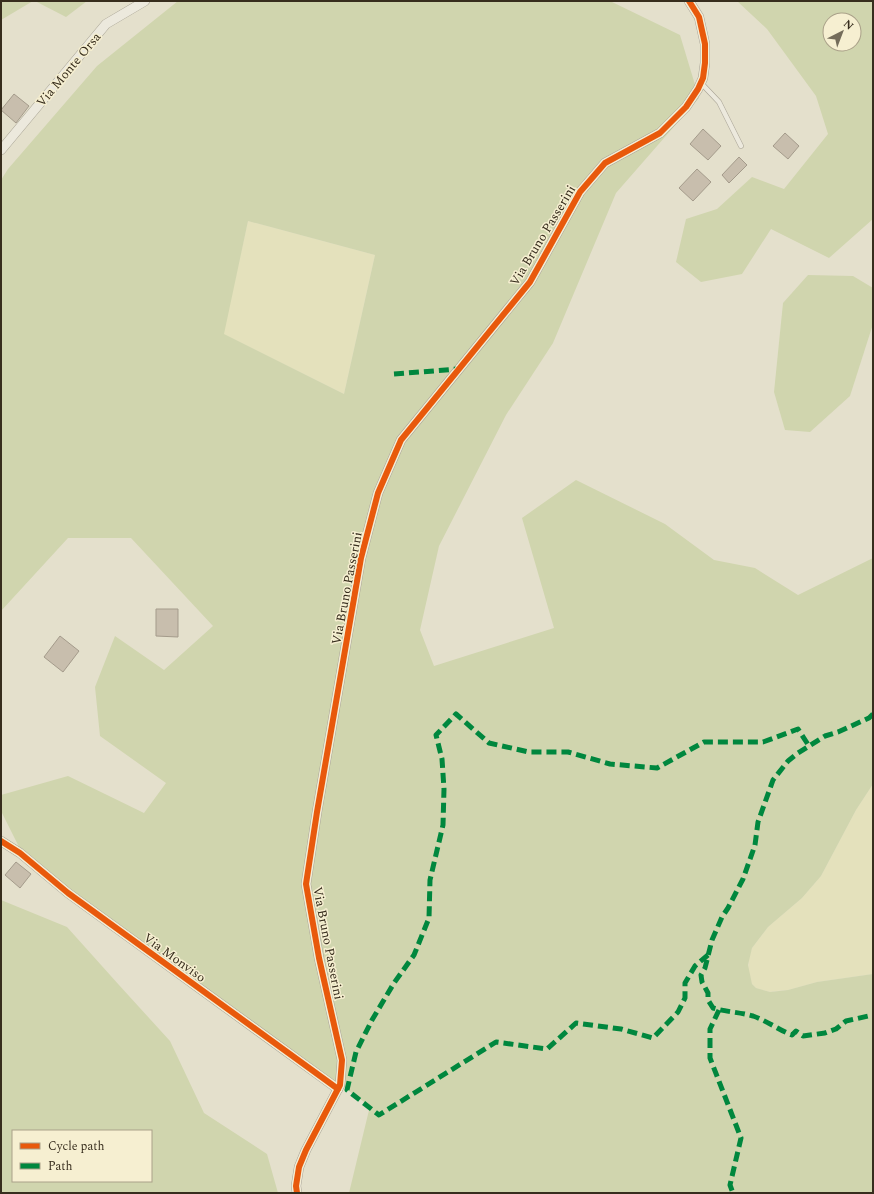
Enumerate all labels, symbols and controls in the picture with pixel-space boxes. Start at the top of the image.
north arrow [822,12,862,52]
text: N [839,16,857,34]
street label: Via Monte Orsa [31,27,106,111]
street label: Via Bruno Passerini [505,181,581,290]
street label: Via Bruno Passerini [326,530,368,646]
street label: Via Bruno Passerini [307,885,349,1001]
street label: Via Monviso [139,928,210,987]
legend [12,1130,152,1182]
text: Cycle path [48,1137,105,1156]
text: Path [48,1157,73,1176]

